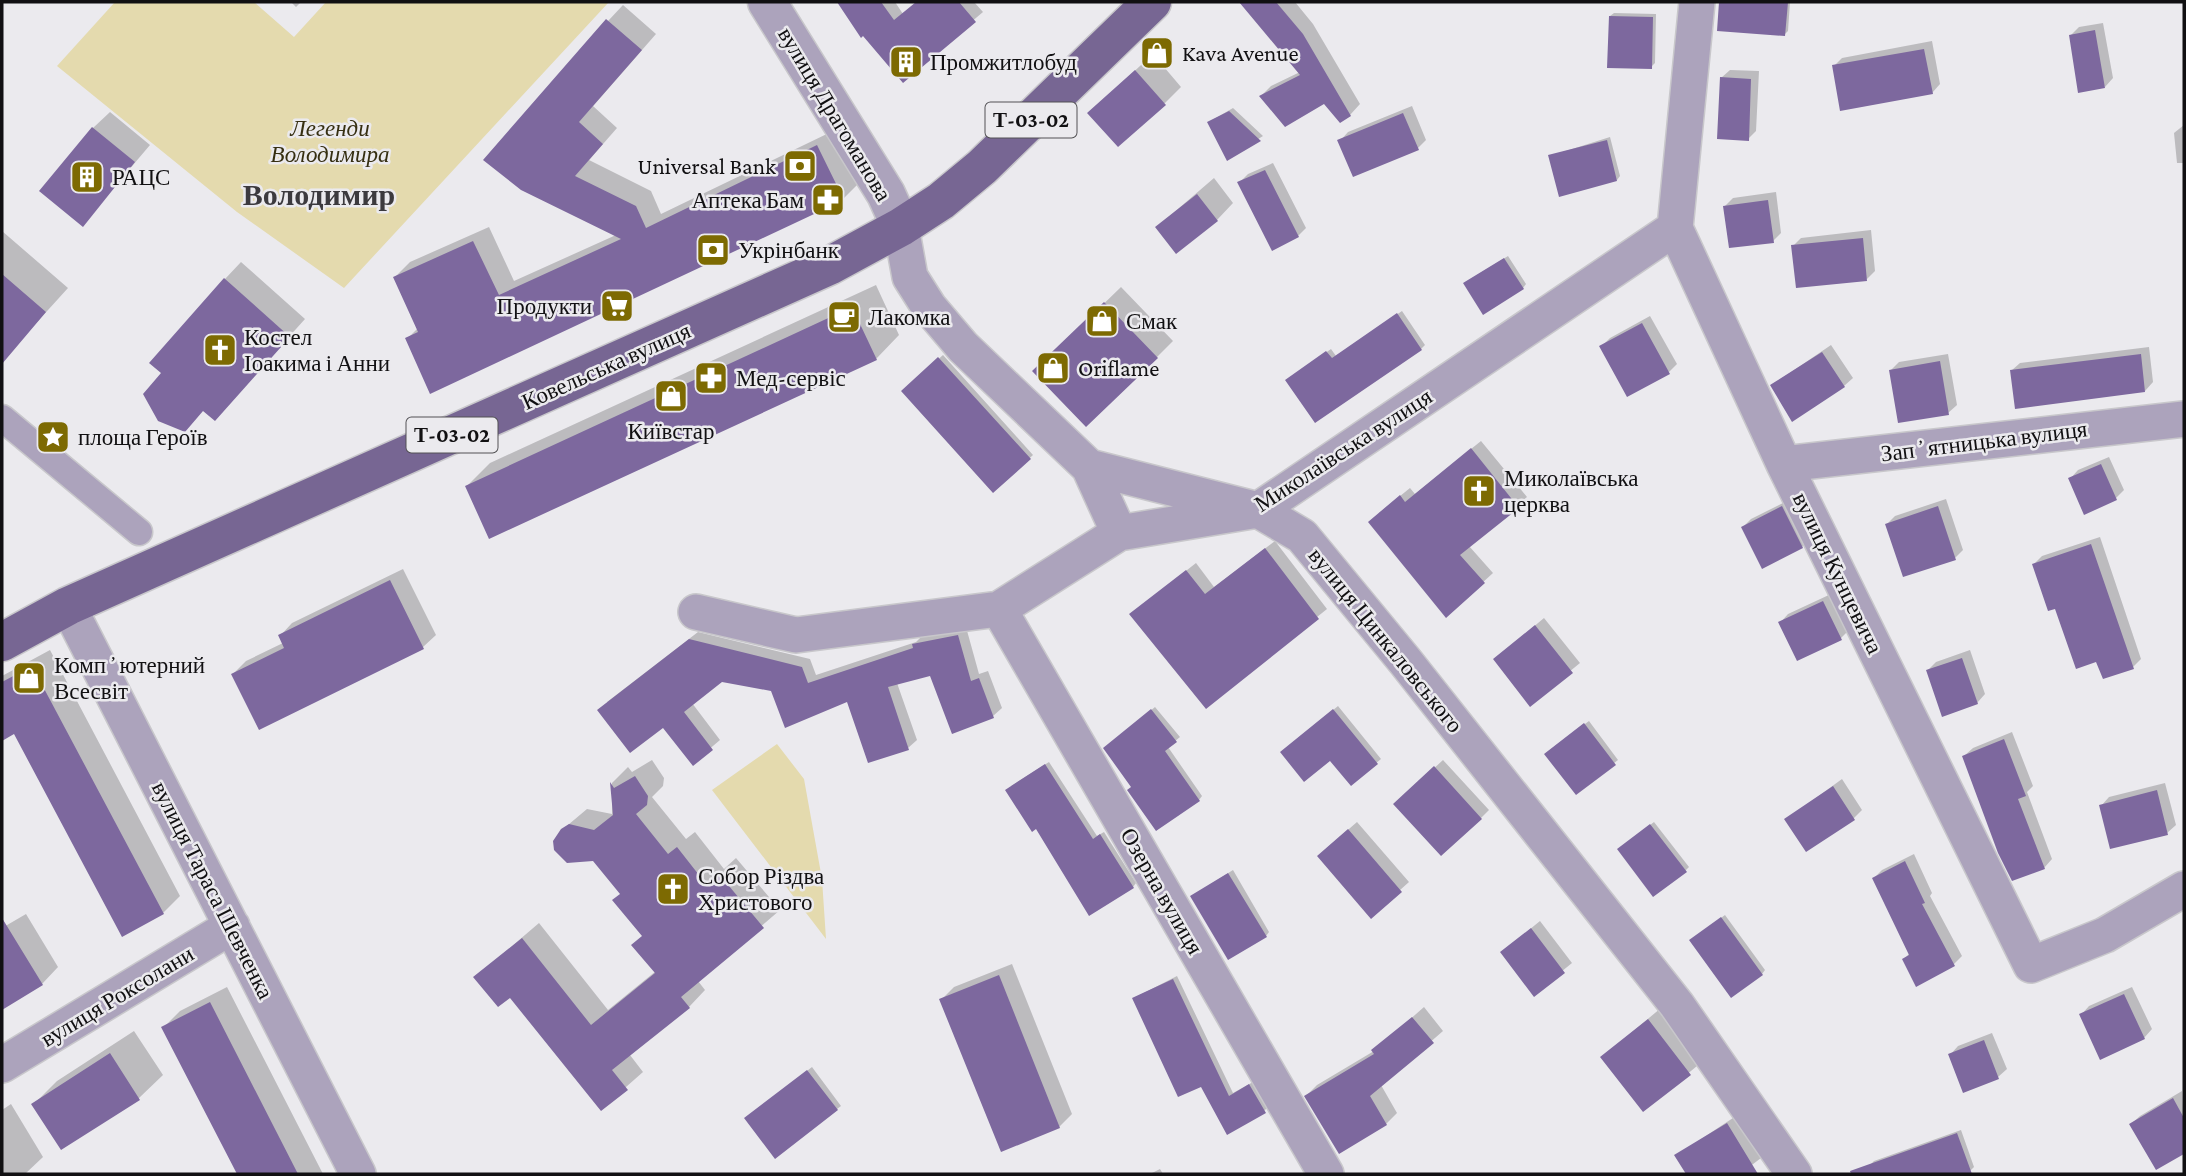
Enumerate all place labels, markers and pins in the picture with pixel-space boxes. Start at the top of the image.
shop icon: Kava Avenue [1138,34,1176,72]
place label: Kava Avenue [1182,40,1299,66]
building icon: Промжитлобуд [887,43,925,81]
place label: Промжитлобуд [930,49,1077,75]
bank icon: Universal Bank [781,147,819,185]
place label: Universal Bank [638,153,776,179]
building icon: РАЦС [68,158,106,196]
place label: РАЦС [112,164,170,190]
pharmacy icon: Аптека Бам [809,181,847,219]
place label: Аптека Бам [692,187,804,213]
bank icon: Укрінбанк [694,231,732,269]
place label: Укрінбанк [738,237,840,263]
supermarket icon: Продукти [598,287,636,325]
place label: Продукти [497,293,592,319]
cafe icon: Лакомка [825,298,863,336]
shop icon: Смак [1083,302,1121,340]
place label: Лакомка [868,304,950,330]
place label: Смак [1126,308,1178,334]
place label: Костел Іоакима і Анни [244,324,390,376]
church icon: Костел Іоакима і Анни [201,331,239,369]
shop icon: Oriflame [1034,349,1072,387]
place label: Oriflame [1078,355,1159,381]
pharmacy icon: Мед-сервіс [692,359,730,397]
place label: Мед-сервіс [736,365,846,391]
shop icon: Київстар [652,377,690,415]
place icon: площа Героїв [34,418,72,456]
place label: Київстар [627,418,715,444]
place label: площа Героїв [78,424,208,450]
place label: Миколаївська церква [1504,465,1639,517]
church icon: Миколаївська церква [1460,472,1498,510]
place label: Компʼютерний Всесвіт [54,652,205,704]
shop icon: Компʼютерний Всесвіт [10,659,48,697]
place label: Собор Різдва Христового [698,863,824,915]
church icon: Собор Різдва Христового [654,870,692,908]

